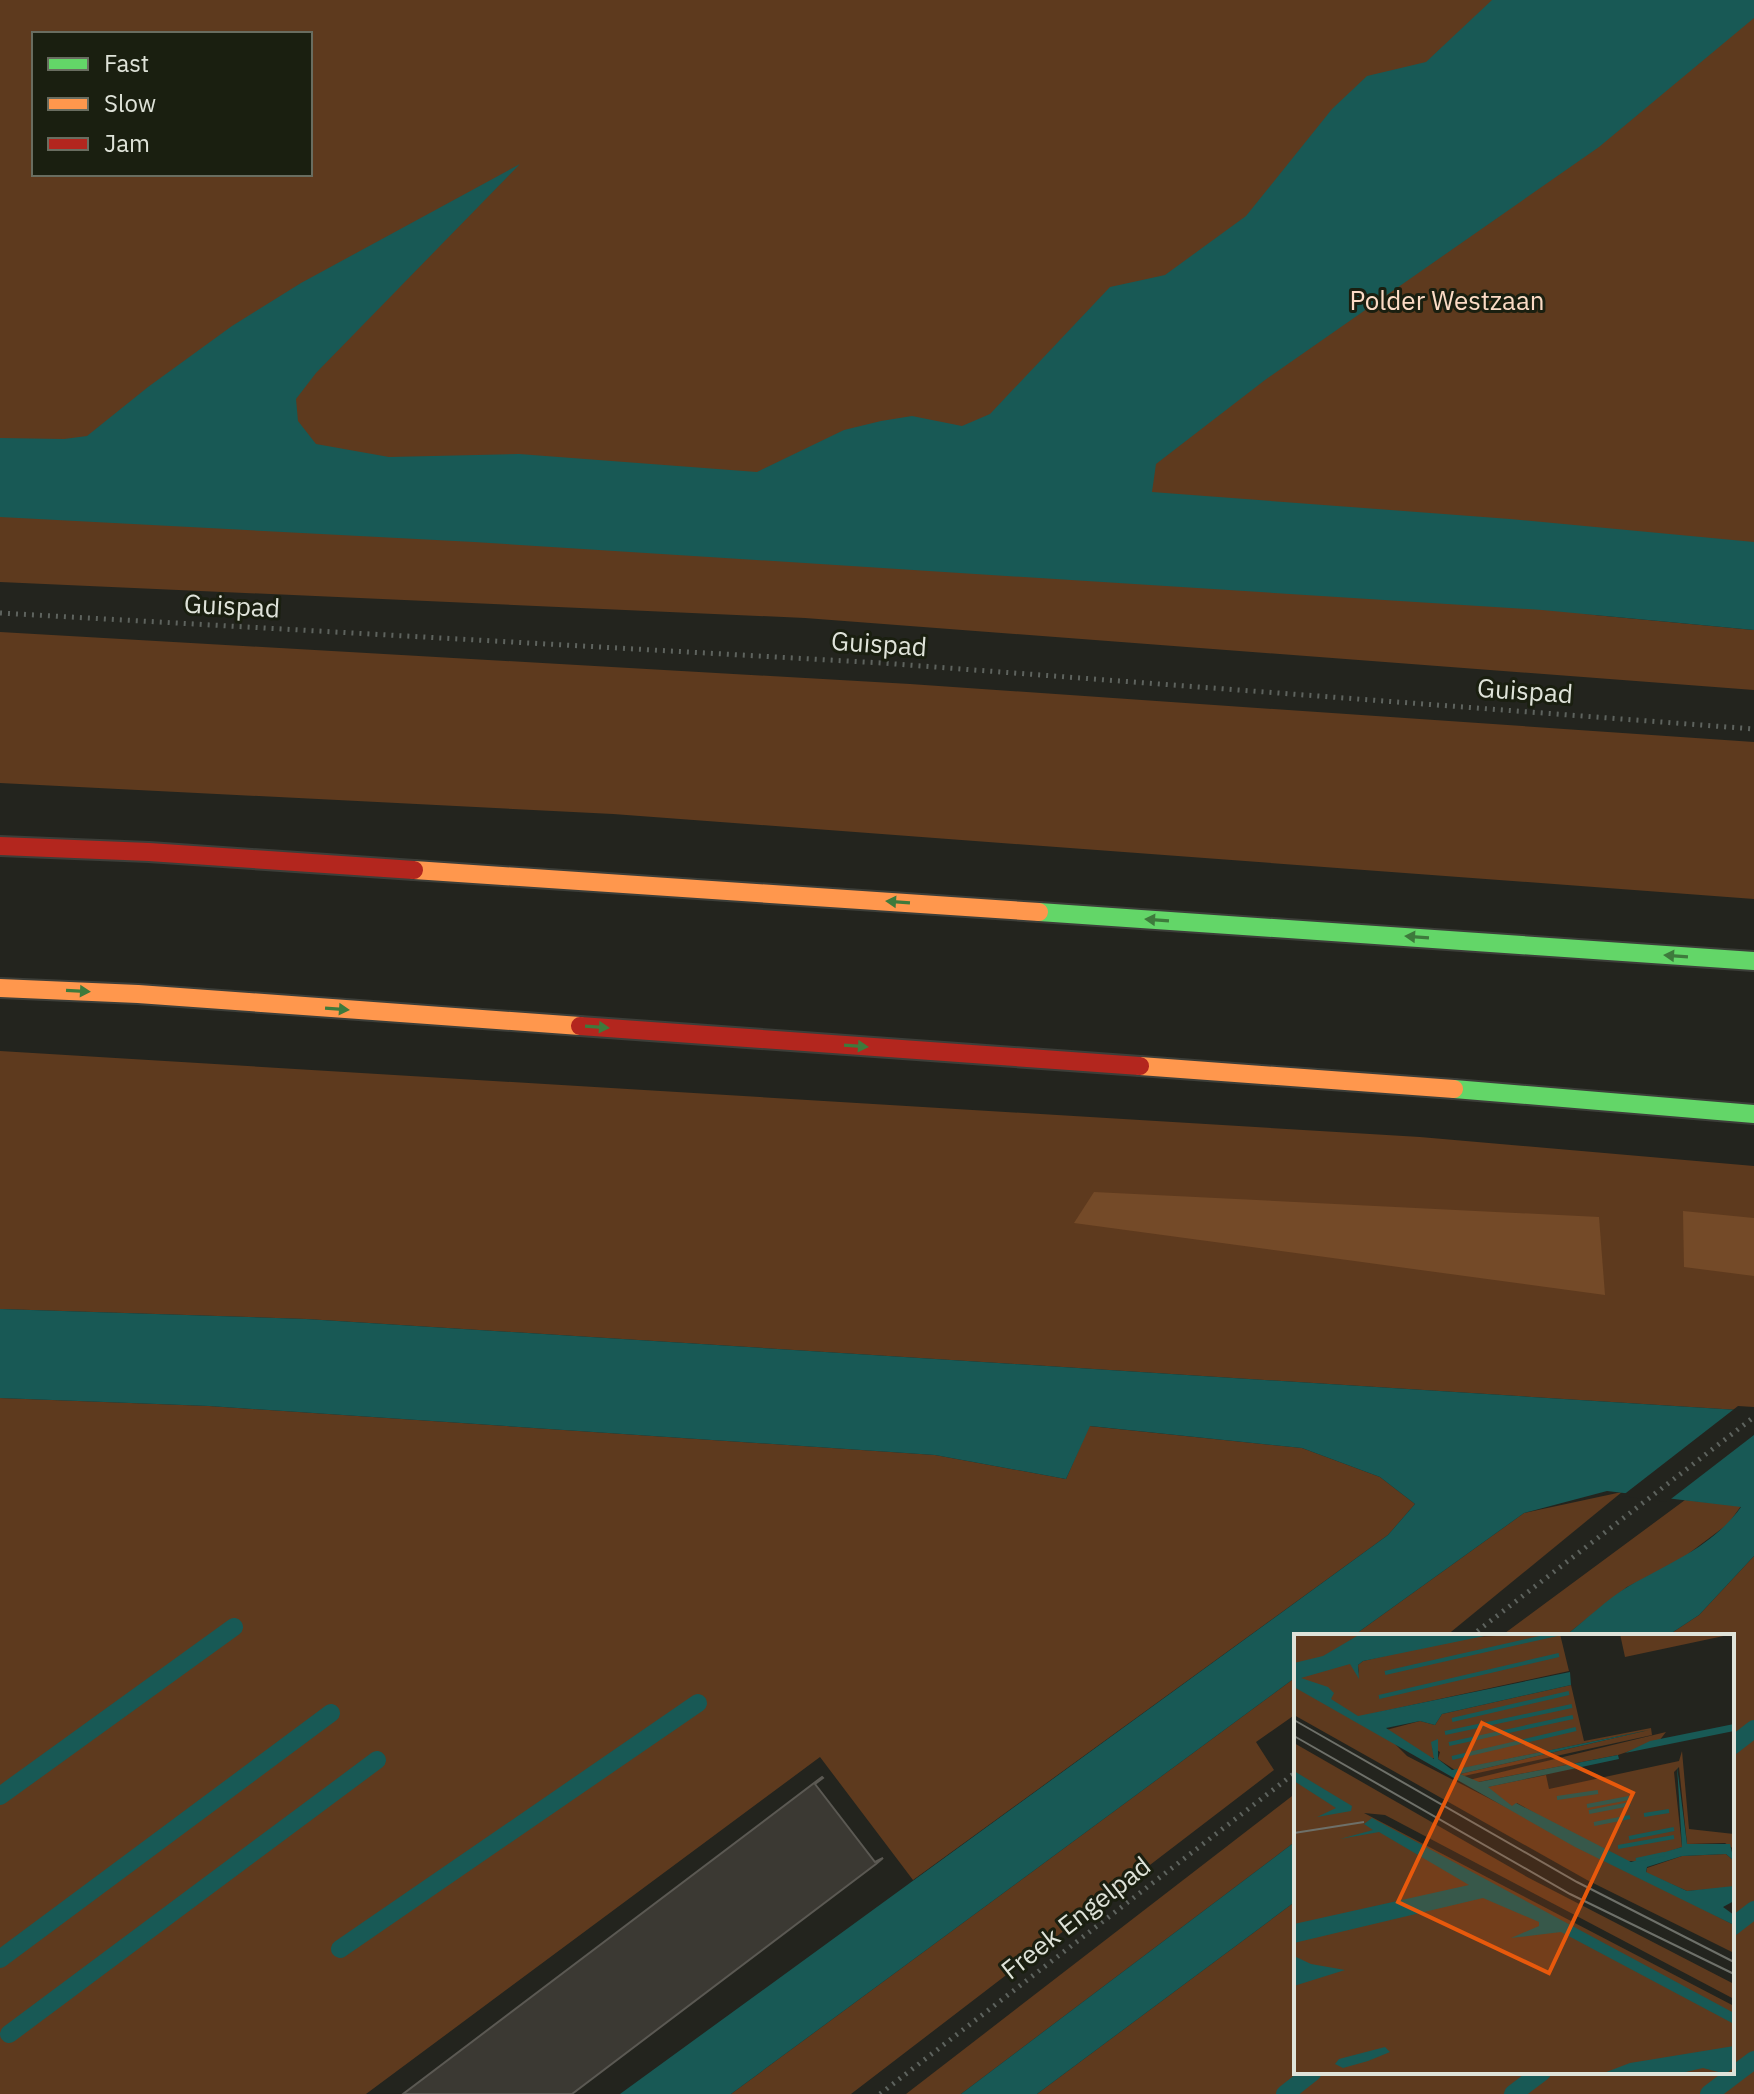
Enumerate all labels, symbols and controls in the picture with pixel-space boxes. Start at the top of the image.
legend [32,32,312,176]
text: Fast [104,47,149,79]
text: Slow [104,87,156,119]
text: Jam [104,127,150,159]
park label: Polder Westzaan [1349,283,1545,317]
street label: Guispad [183,586,281,624]
street label: Guispad [830,623,928,663]
street label: Guispad [1476,670,1574,710]
one-way arrow [885,895,910,908]
one-way arrow [1144,913,1169,926]
one-way arrow [1404,930,1429,943]
one-way arrow [1663,949,1688,962]
one-way arrow [66,985,91,998]
one-way arrow [325,1003,350,1016]
one-way arrow [585,1021,610,1034]
one-way arrow [844,1040,869,1053]
inset map [1294,1634,1734,2074]
street label: Freek Engelpad [994,1848,1157,1986]

